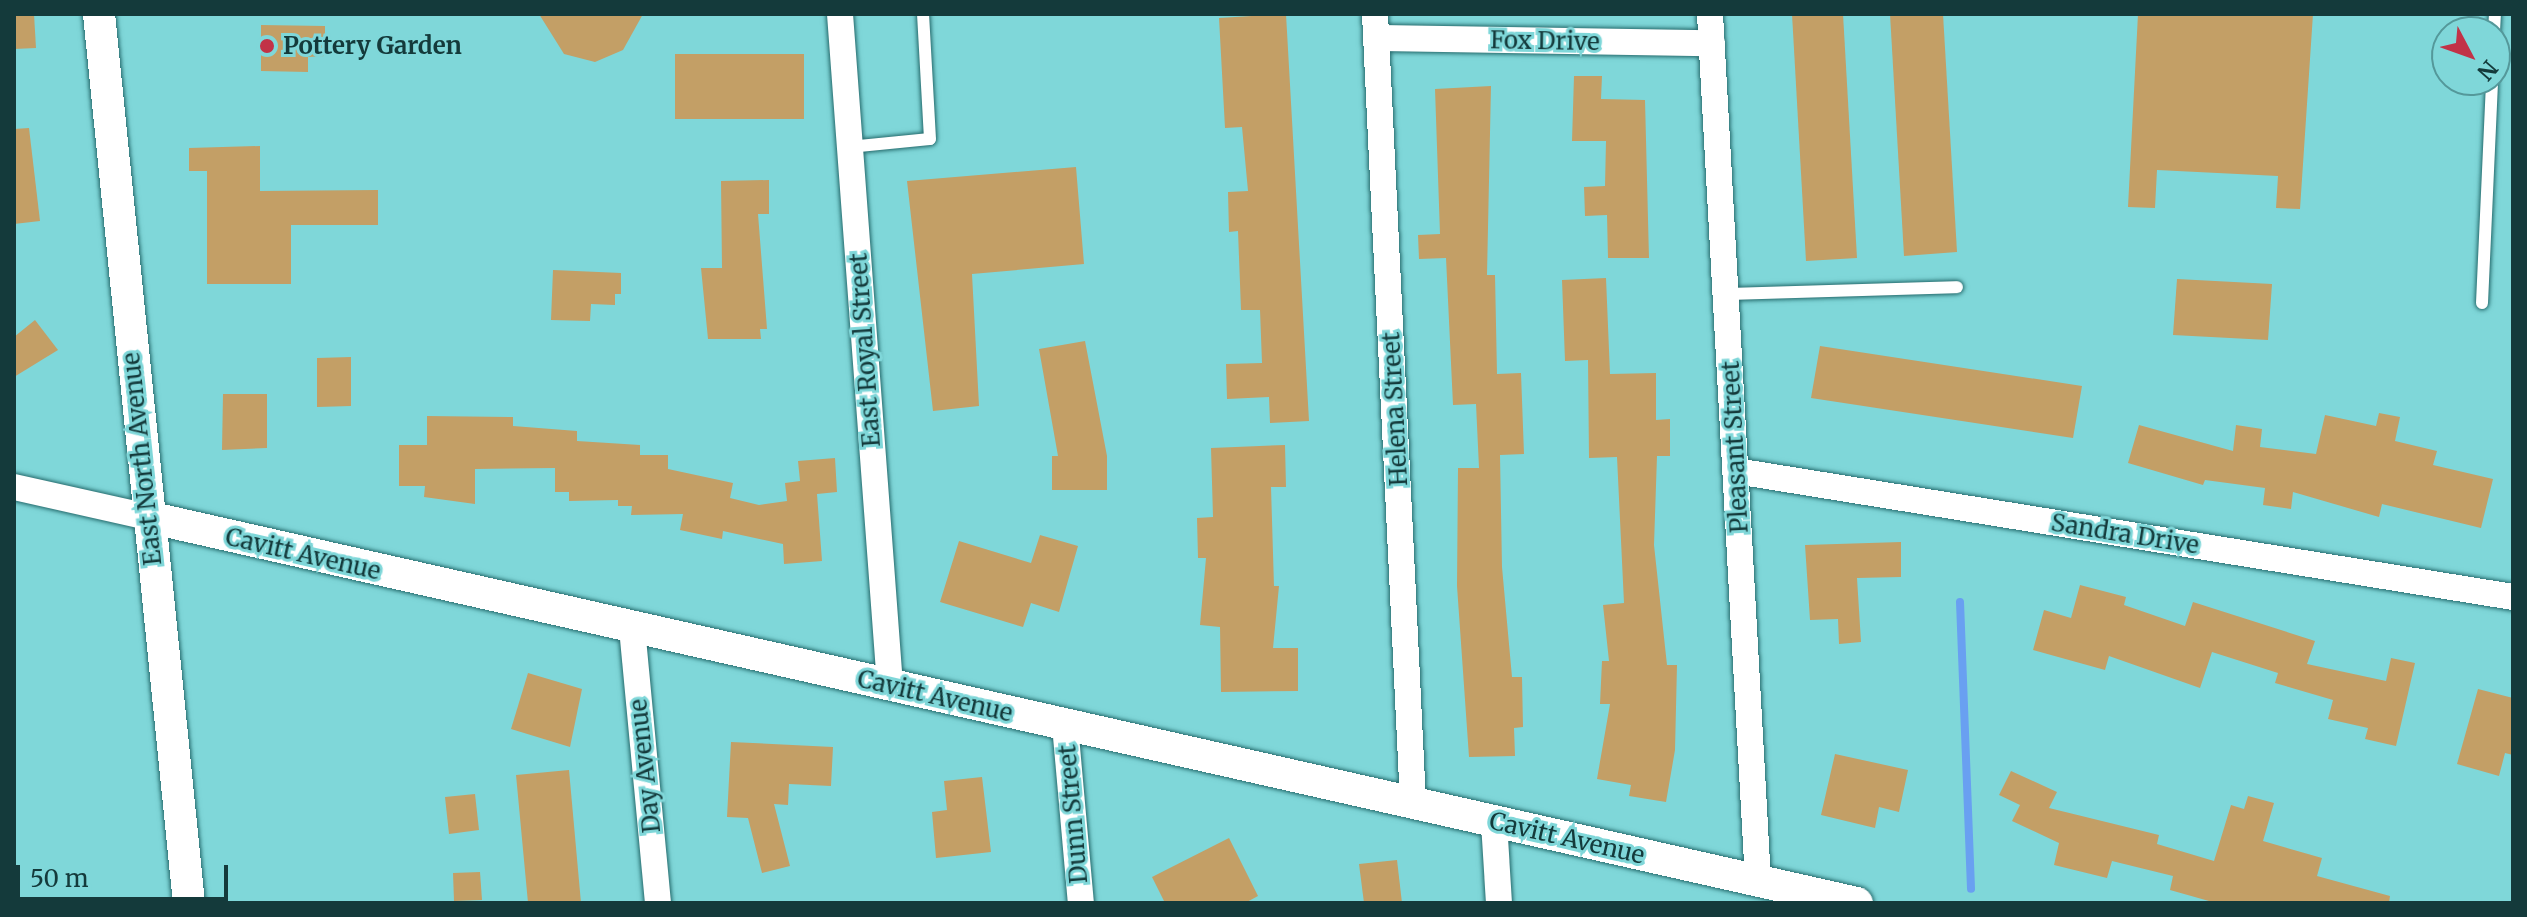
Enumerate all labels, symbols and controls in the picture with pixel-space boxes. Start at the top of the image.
north arrow [2431,16,2511,96]
street label: Fox Drive [1490,26,1600,56]
place label: Pottery Garden [283,32,462,60]
marker: Pottery Garden [258,37,276,55]
text: N [2471,55,2504,86]
street label: East Royal Street [844,252,886,448]
street label: Helena Street [1377,331,1413,487]
street label: East North Avenue [116,351,168,567]
street label: Pleasant Street [1716,360,1754,534]
street label: Sandra Drive [2049,508,2201,560]
street label: Cavitt Avenue [223,522,383,586]
street label: Cavitt Avenue [855,664,1015,728]
street label: Day Avenue [624,698,666,834]
street label: Dunn Street [1053,743,1093,885]
street label: Cavitt Avenue [1487,806,1647,870]
scale bar [20,849,232,899]
text: 50 m [30,863,89,894]

